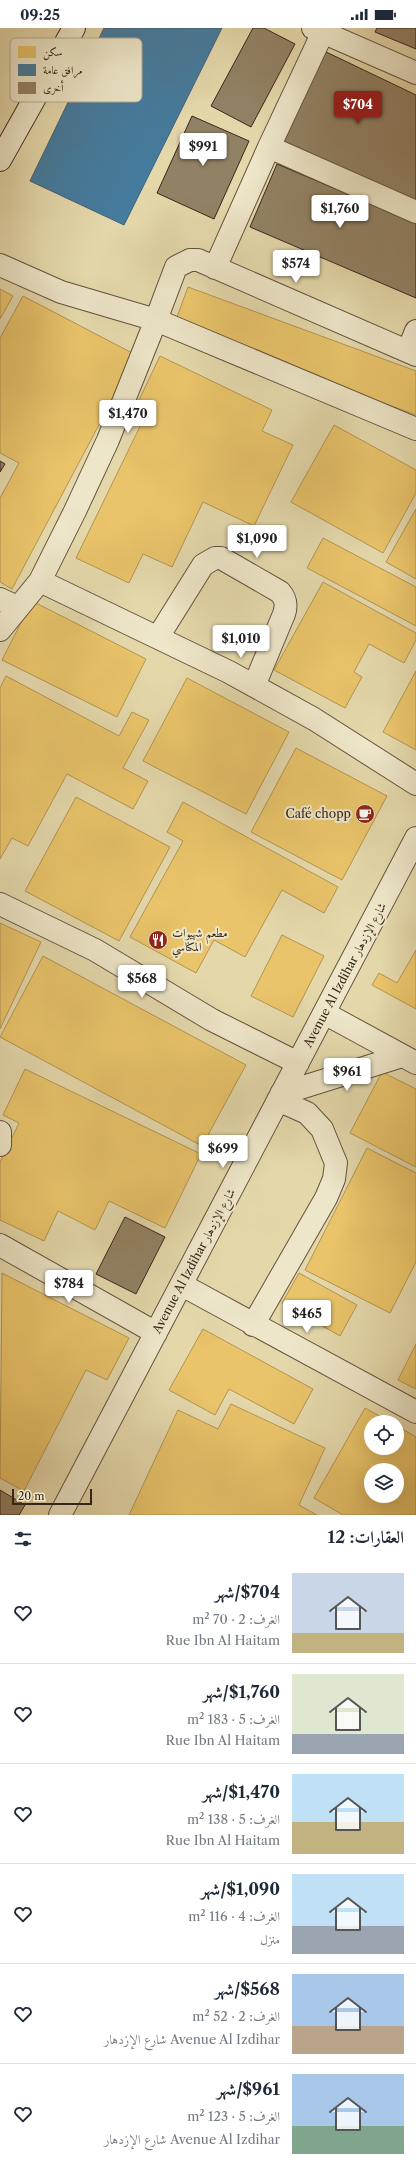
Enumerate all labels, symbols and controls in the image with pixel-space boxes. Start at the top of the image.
text: 09:25 [20,5,60,24]
legend [10,38,142,102]
text: سكن [43,45,62,61]
text: مرافق عامة [43,63,83,78]
text: أخرى [43,80,64,95]
pin: $704 [334,91,382,125]
text: $704 [343,96,373,112]
pin: $991 [179,133,227,167]
text: $991 [189,138,217,154]
pin: $1,760 [307,195,373,229]
text: $1,760 [320,200,360,216]
pin: $574 [272,250,320,284]
text: $574 [282,255,310,271]
pin: $1,470 [95,400,161,434]
text: $1,470 [108,405,148,421]
pin: $1,090 [224,525,290,559]
text: $1,090 [237,530,277,546]
pin: $1,010 [208,625,274,659]
text: $1,010 [222,630,260,646]
cafe icon: Café chopp [354,803,376,825]
place label: Café chopp [285,806,351,821]
street label: Avenue Al Izdihar شارع الإزدهار [299,900,393,1053]
place label: مطعم شهيوات المكناسي [172,925,228,958]
restaurant icon: مطعم شهيوات المكناسي [147,929,169,951]
pin: $568 [118,965,166,999]
text: $568 [127,970,157,986]
pin: $961 [323,1058,371,1092]
text: $961 [333,1063,361,1079]
pin: $699 [199,1135,247,1169]
text: $699 [208,1140,238,1156]
street label: Avenue Al Izdihar شارع الإزدهار [148,1186,242,1339]
pin: $784 [45,1270,93,1304]
text: $784 [54,1275,84,1291]
pin: $465 [283,1300,331,1334]
text: $465 [292,1305,322,1321]
map controls [364,1415,404,1503]
button: locate [364,1415,404,1455]
button: layers [364,1463,404,1503]
scale bar [12,1487,92,1506]
text: 20 m [18,1489,44,1503]
text: العقارات: 12 [328,1527,404,1547]
icon: filters [12,1528,34,1550]
text: $704/شهر [215,1582,280,1602]
icon: home [324,1589,372,1637]
icon: heart [12,1602,34,1624]
text: الغرف: 2 · 70 m² [192,1611,280,1627]
text: Rue Ibn Al Haitam [166,1632,280,1648]
text: $1,760/شهر [203,1682,280,1702]
icon: home [324,1690,372,1738]
icon: heart [12,1703,34,1725]
text: الغرف: 5 · 183 m² [187,1711,280,1727]
text: Rue Ibn Al Haitam [166,1732,280,1748]
text: $1,470/شهر [203,1782,280,1802]
icon: home [324,1790,372,1838]
icon: heart [12,1803,34,1825]
text: الغرف: 5 · 138 m² [187,1811,280,1827]
text: Rue Ibn Al Haitam [166,1832,280,1848]
text: $1,090/شهر [201,1879,280,1899]
icon: home [324,1890,372,1938]
icon: heart [12,1903,34,1925]
text: الغرف: 4 · 116 m² [188,1908,280,1924]
text: منزل [260,1931,280,1947]
text: $568/شهر [215,1979,280,1999]
icon: home [324,1990,372,2038]
icon: heart [12,2003,34,2025]
text: الغرف: 2 · 52 m² [192,2008,280,2024]
text: Avenue Al Izdihar شارع الإزدهار [104,2031,280,2047]
text: $961/شهر [217,2079,280,2099]
icon: home [324,2090,372,2138]
icon: heart [12,2103,34,2125]
text: الغرف: 5 · 123 m² [187,2108,280,2124]
text: Avenue Al Izdihar شارع الإزدهار [104,2131,280,2147]

